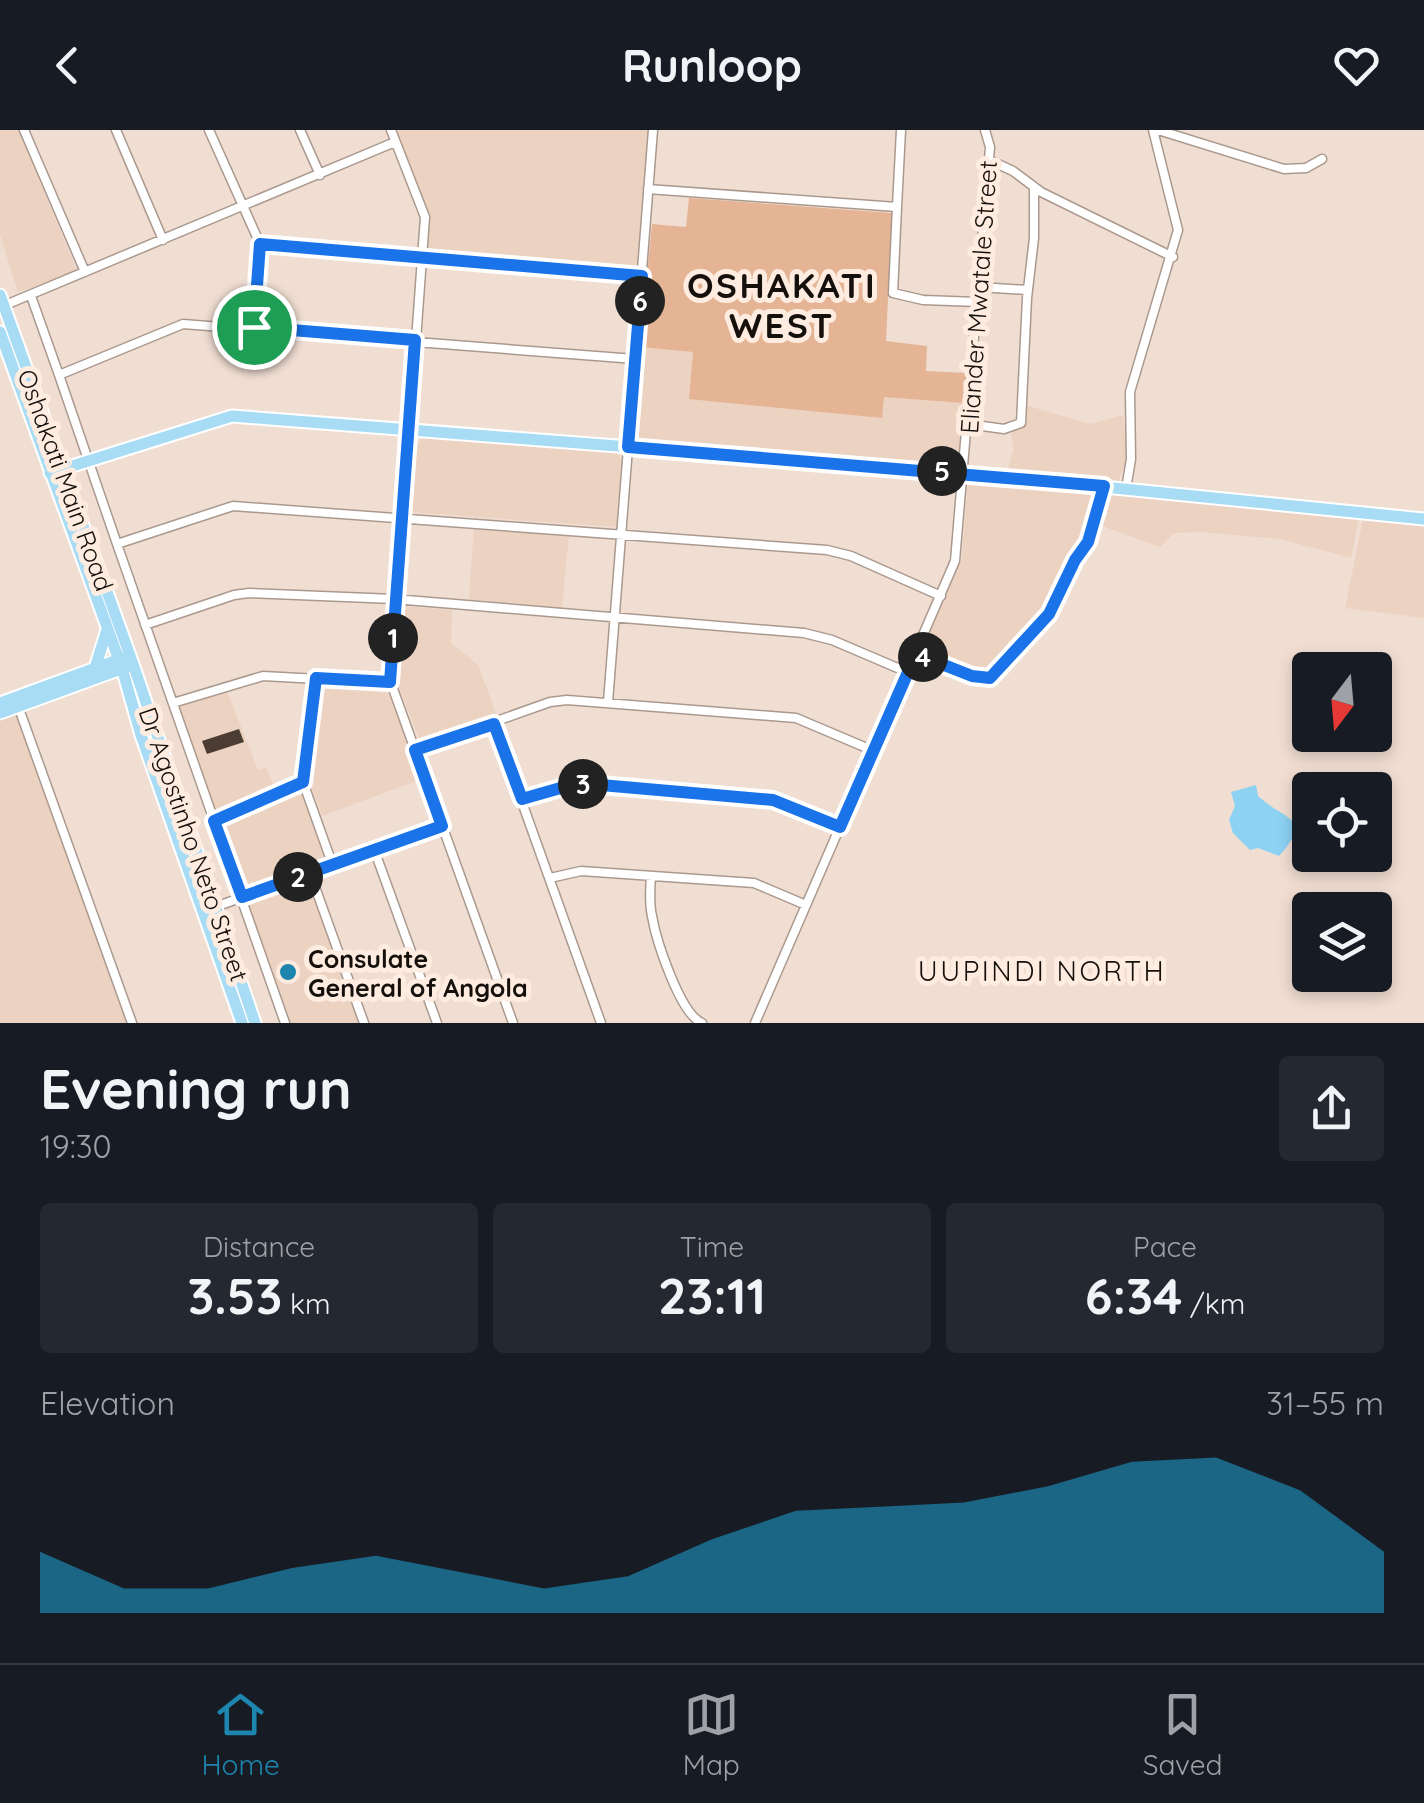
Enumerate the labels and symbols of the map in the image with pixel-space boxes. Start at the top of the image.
street label: Eliander Mwatale Street [953,159,1003,435]
district label: OSHAKATI WEST [687,263,877,347]
pin: 6 [615,276,665,326]
pin [212,285,297,370]
street label: Oshakati Main Road [11,365,121,595]
pin: 5 [917,446,967,496]
pin: 1 [368,613,418,663]
pin: 4 [898,632,948,682]
north arrow [1292,652,1392,752]
street label: Dr Agostinho Neto Street [132,703,256,985]
pin: 3 [558,759,608,809]
pin: 2 [273,852,323,902]
place label: Consulate General of Angola [308,943,528,1003]
district label: UUPINDI NORTH [918,953,1166,988]
marker: Consulate General of Angola [277,961,299,983]

